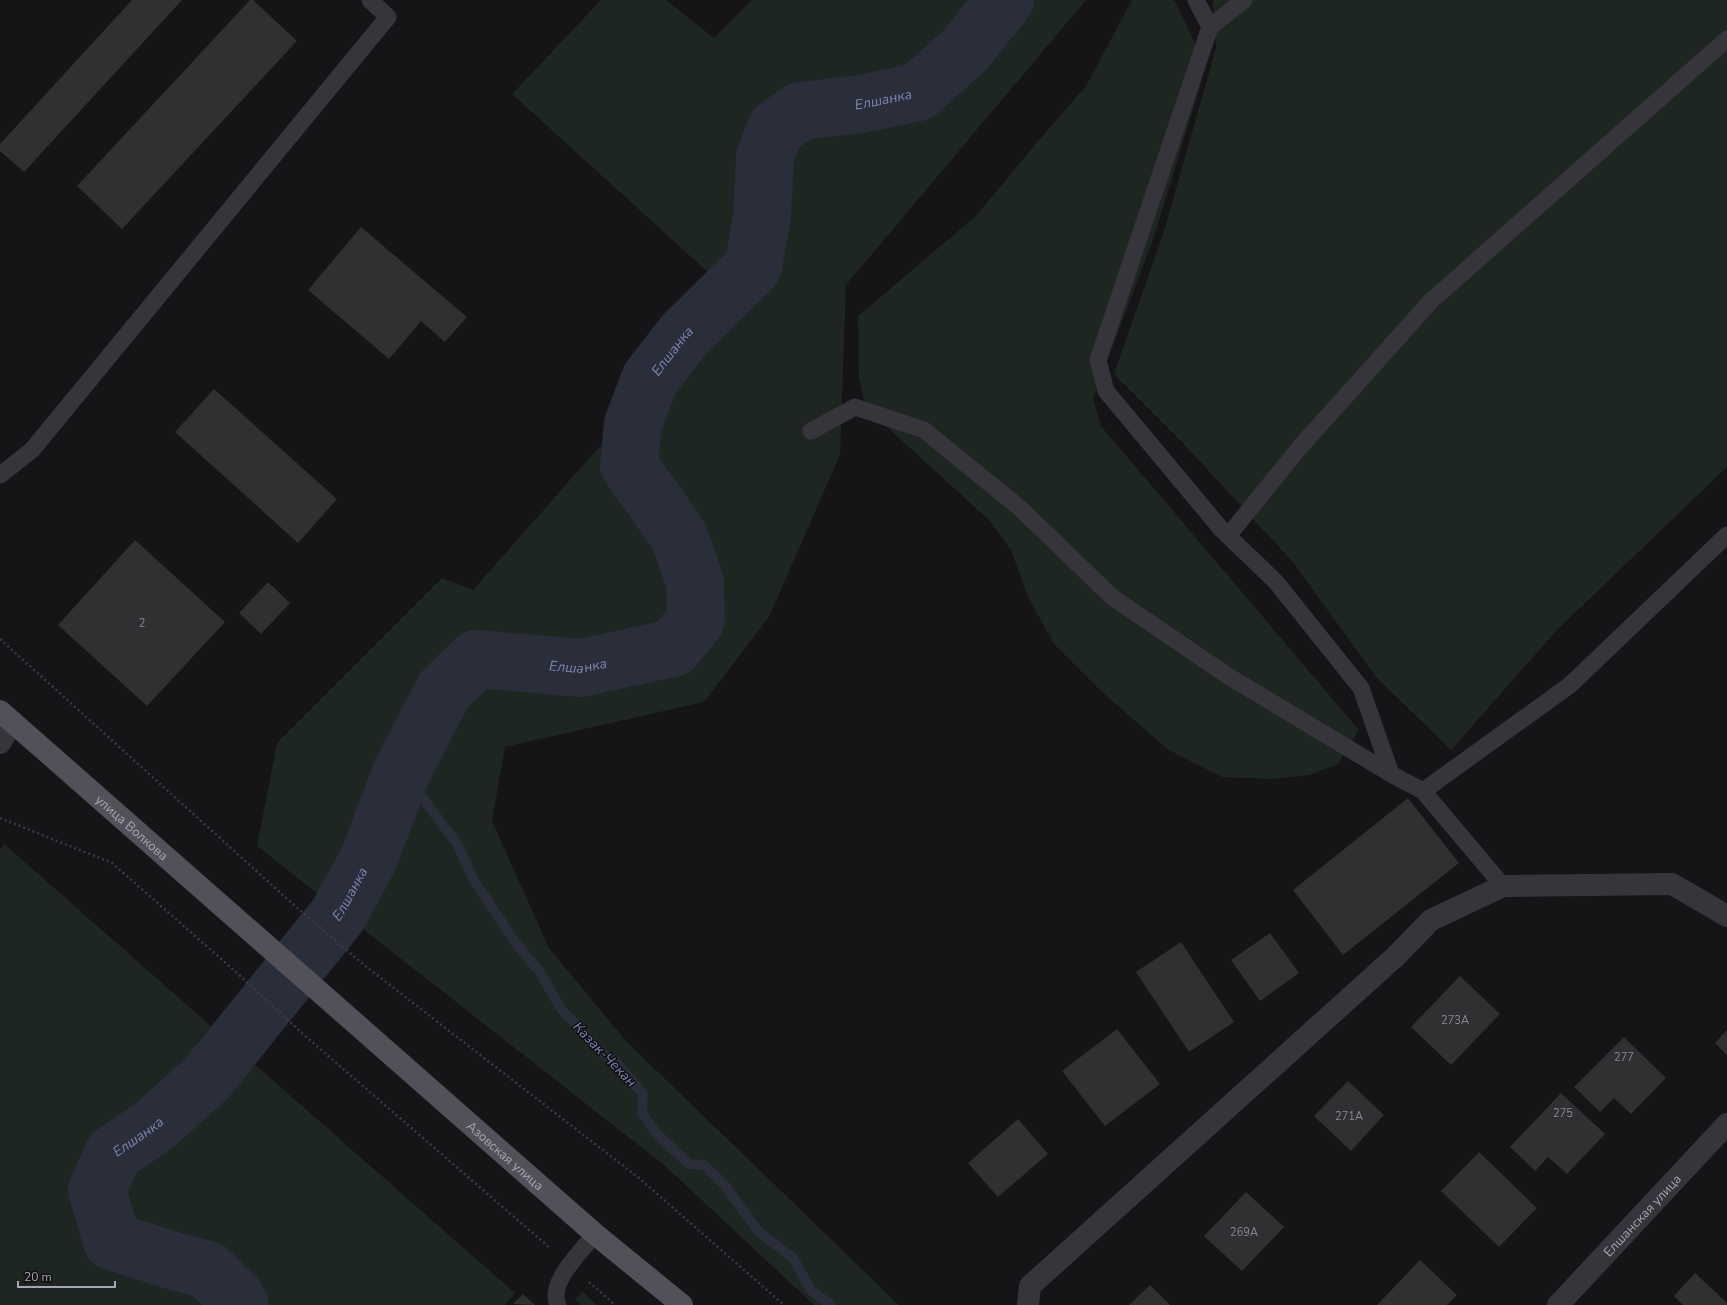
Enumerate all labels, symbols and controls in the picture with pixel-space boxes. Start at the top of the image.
water label: Елшанка [854,85,914,115]
water label: Елшанка [647,322,698,380]
house number: 2 [139,616,145,631]
water label: Елшанка [548,654,609,678]
street label: улица Волкова [91,791,172,865]
water label: Елшанка [328,864,372,925]
house number: 273А [1441,1013,1469,1028]
water label: Казак-Чекан [569,1018,641,1091]
house number: 277 [1614,1050,1634,1065]
house number: 275 [1553,1106,1573,1121]
house number: 271А [1335,1109,1363,1124]
water label: Елшанка [109,1113,168,1161]
street label: Азовская улица [462,1117,547,1195]
street label: Елшанская улица [1600,1171,1686,1261]
house number: 269А [1230,1225,1258,1240]
scale bar [18,1263,115,1289]
text: 20 m [24,1269,52,1285]

